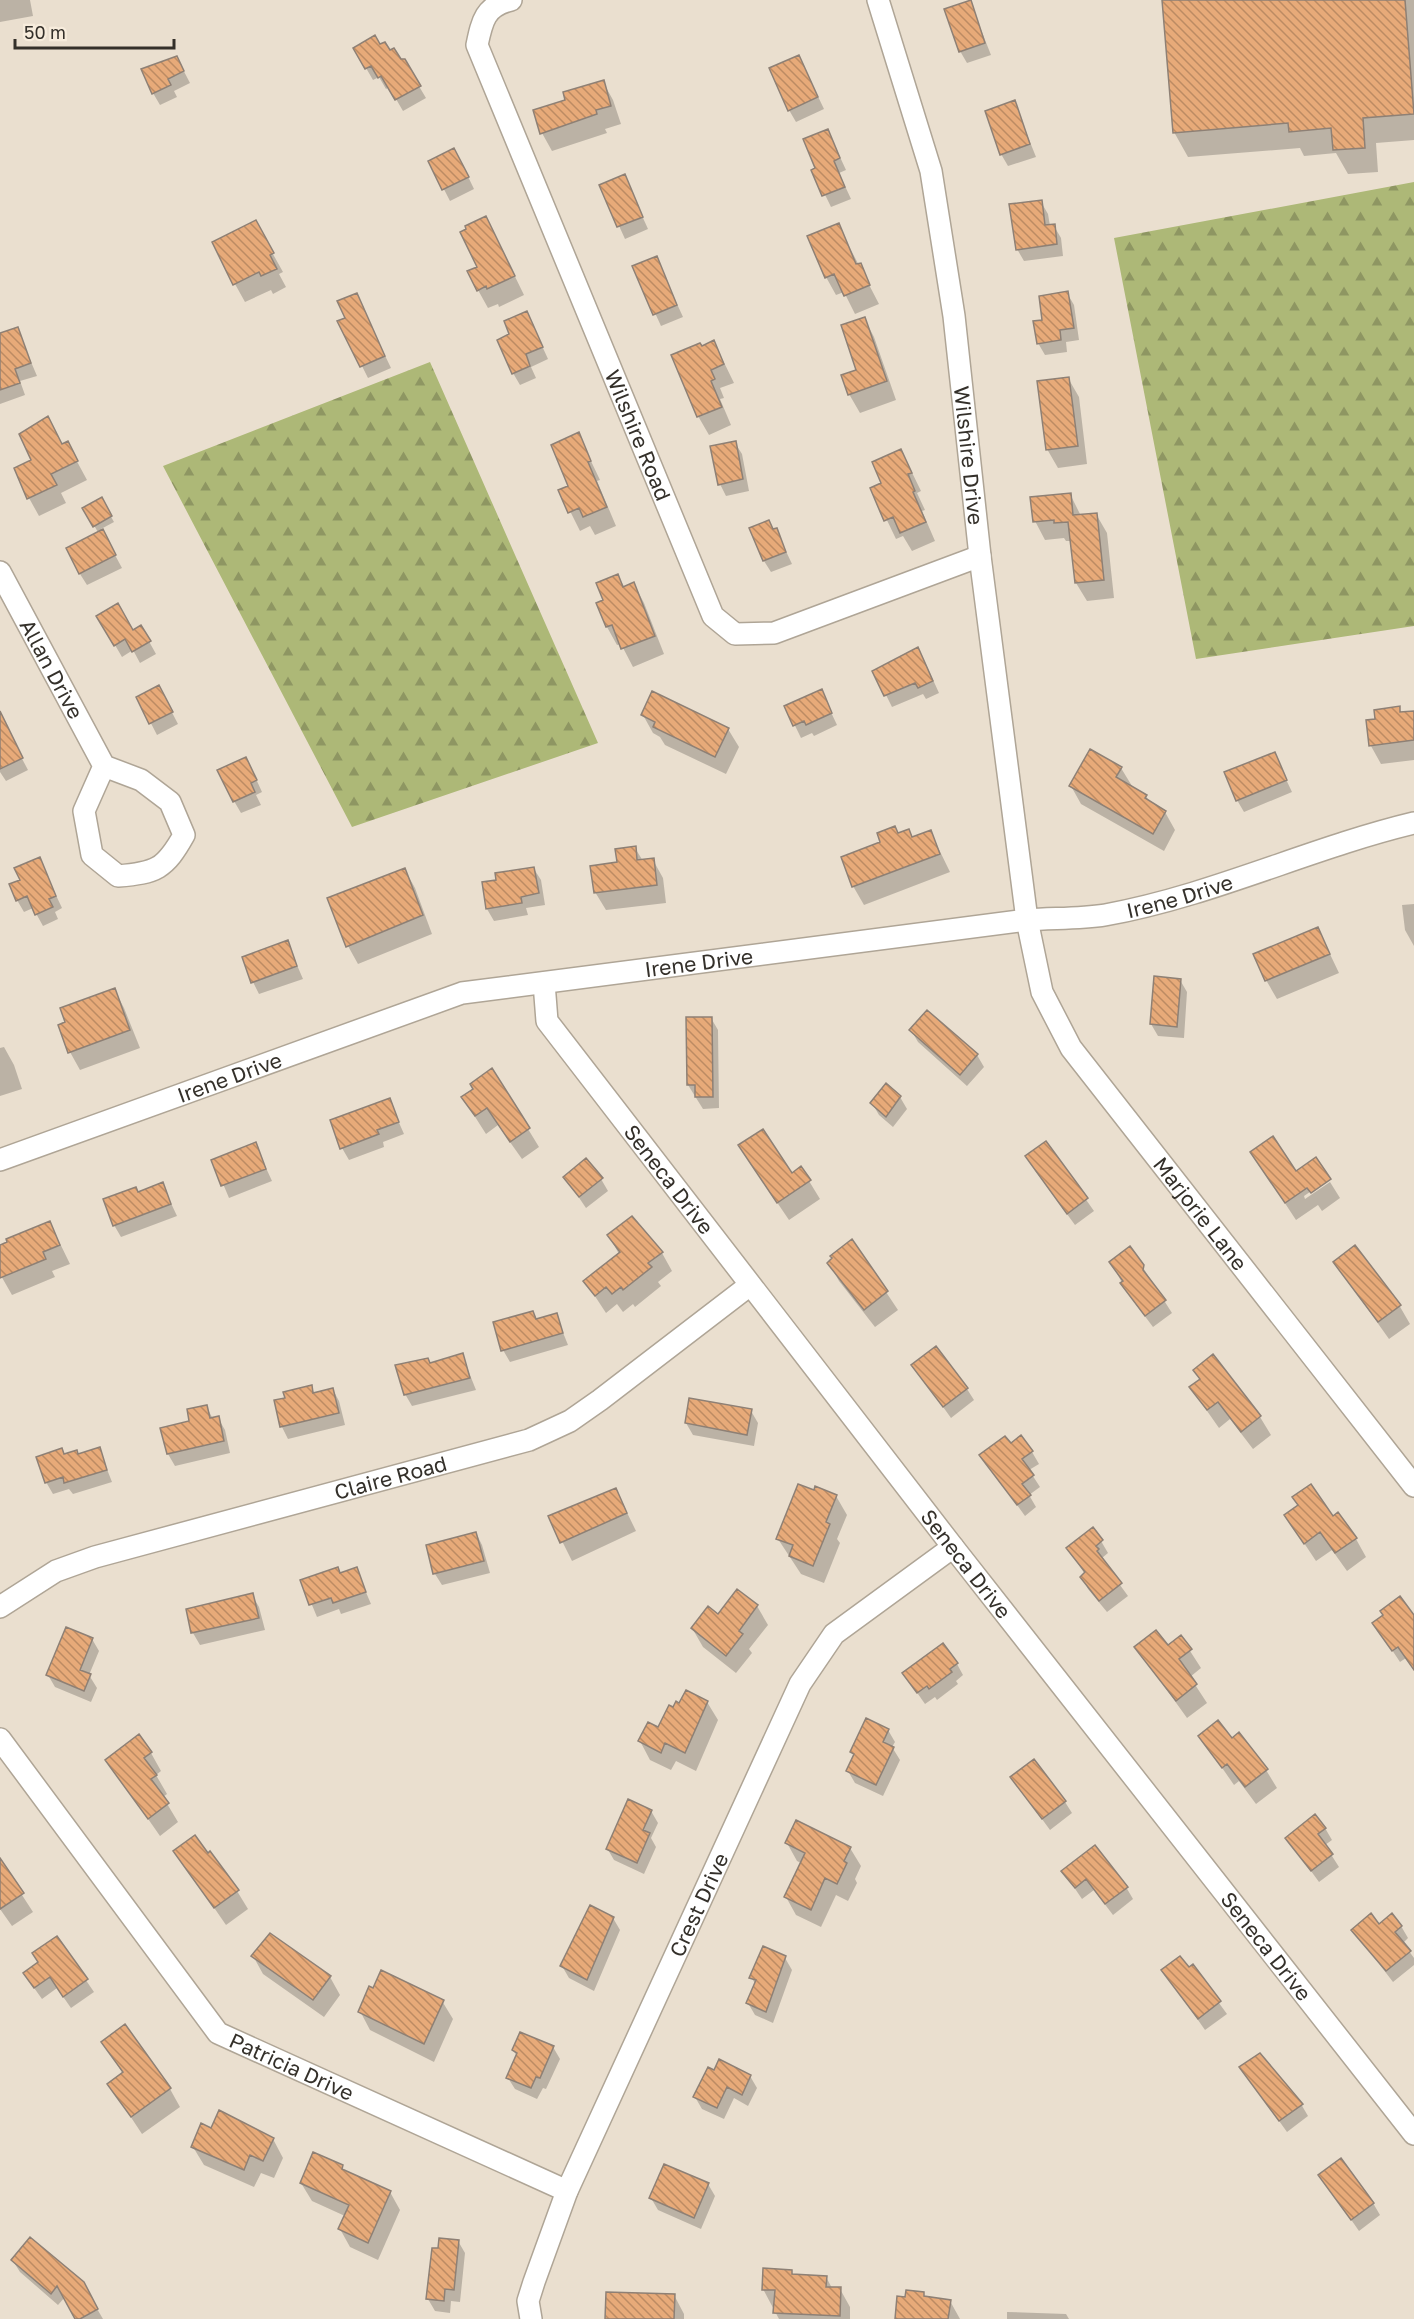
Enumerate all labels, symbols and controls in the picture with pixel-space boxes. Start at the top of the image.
scale bar [15,12,174,50]
text: 50 m [24,21,66,43]
street label: Wilshire Road [600,366,677,504]
street label: Wilshire Drive [949,384,990,526]
street label: Allan Drive [15,615,89,723]
street label: Irene Drive [1124,869,1236,923]
street label: Irene Drive [643,943,755,982]
street label: Irene Drive [174,1046,285,1108]
street label: Seneca Drive [619,1119,720,1239]
street label: Marjorie Lane [1148,1152,1253,1275]
street label: Claire Road [331,1450,450,1505]
street label: Seneca Drive [916,1504,1017,1624]
street label: Crest Drive [663,1849,734,1961]
street label: Seneca Drive [1216,1886,1317,2006]
street label: Patricia Drive [226,2027,358,2106]

